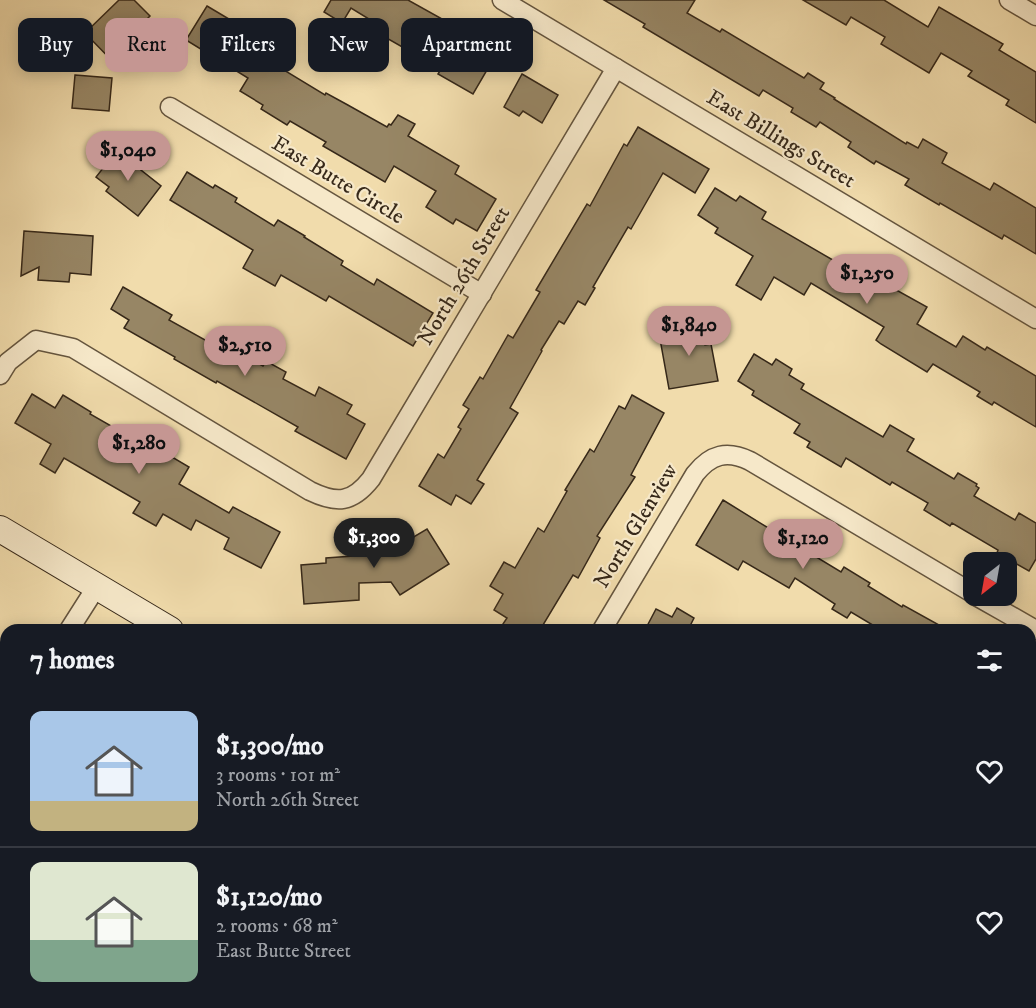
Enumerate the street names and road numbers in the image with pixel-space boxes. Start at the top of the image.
street label: East Billings Street [702,84,860,194]
street label: East Butte Circle [267,130,409,230]
street label: North 26th Street [412,202,516,350]
street label: North Glenview [588,459,684,593]

